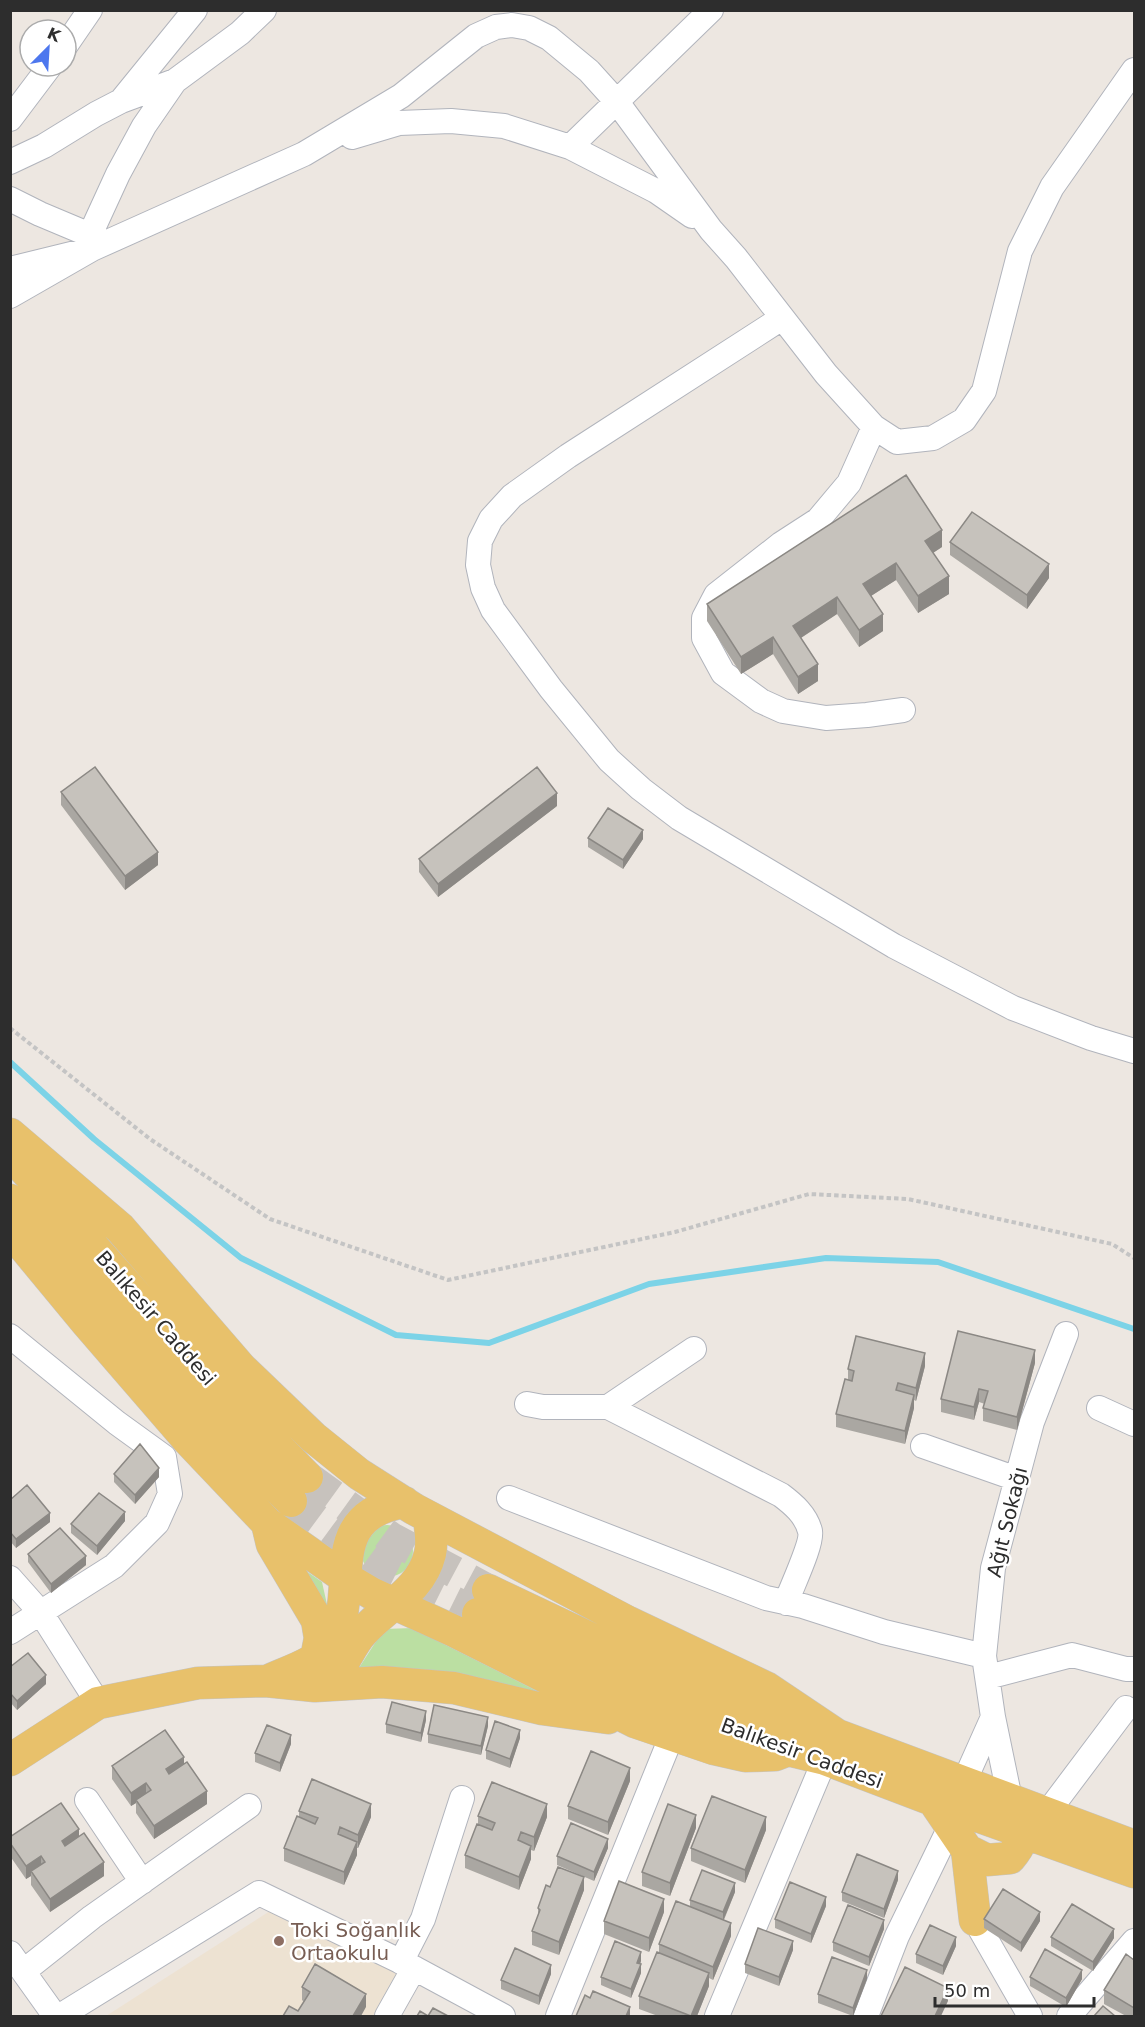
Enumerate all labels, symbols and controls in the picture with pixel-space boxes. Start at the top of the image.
north arrow [18,18,78,78]
text: K [44,24,64,46]
street label: Balıkesir Caddesi [91,1246,221,1390]
street label: Ağıt Sokağı [982,1464,1032,1580]
street label: Balıkesir Caddesi [718,1713,886,1793]
place label: Toki Soğanlık Ortaokulu [290,1918,421,1965]
marker: Toki Soğanlık Ortaokulu [272,1934,286,1948]
scale bar [935,1970,1094,2008]
text: 50 m [944,1980,990,2001]

